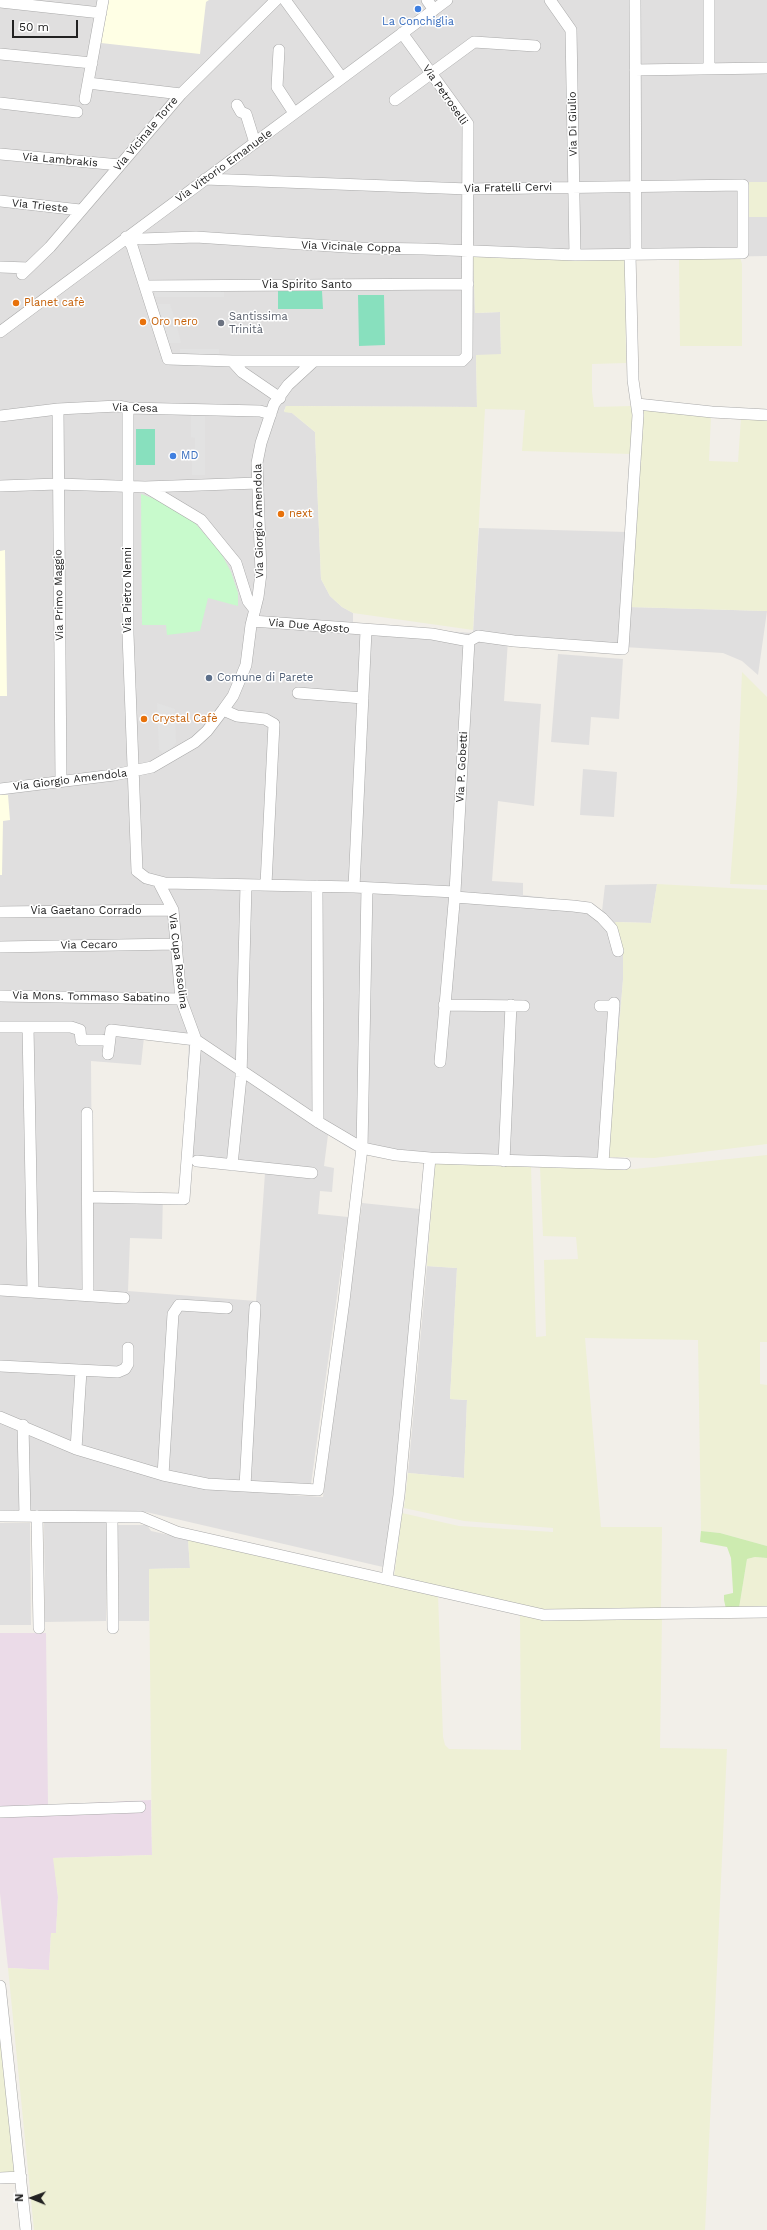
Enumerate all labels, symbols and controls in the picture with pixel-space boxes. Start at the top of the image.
marker: La Conchiglia [413,4,423,14]
scale bar [14,12,80,38]
place label: La Conchiglia [382,15,454,29]
text: 50 m [19,20,49,34]
street label: Via Petroselli [419,62,471,128]
street label: Via Di Giulio [566,91,580,157]
street label: Via Vicinale Torre [111,94,181,174]
street label: Via Vittorio Emanuele [173,126,275,206]
street label: Via Lambrakis [22,150,98,170]
street label: Via Fratelli Cervi [464,181,552,195]
street label: Via Trieste [11,196,69,216]
street label: Via Vicinale Coppa [301,239,401,255]
street label: Via Spirito Santo [262,278,352,292]
place label: Planet cafè [24,296,84,310]
marker: Planet cafè [11,298,21,308]
place label: Santissima Trinità [229,310,288,336]
place label: Oro nero [151,315,198,329]
marker: Oro nero [138,317,148,327]
marker: Santissima Trinità [216,318,226,328]
street label: Via Cesa [112,401,158,415]
place label: MD [181,449,198,463]
marker: MD [168,451,178,461]
street label: Via Giorgio Amendola [251,463,267,579]
place label: next [289,507,312,521]
marker: next [276,509,286,519]
street label: Via Pietro Nenni [121,547,135,633]
street label: Via Primo Maggio [52,549,66,641]
street label: Via Due Agosto [268,616,350,636]
place label: Comune di Parete [217,671,313,685]
marker: Comune di Parete [204,673,214,683]
place label: Crystal Cafè [152,712,218,726]
marker: Crystal Cafè [139,714,149,724]
street label: Via P. Gobetti [454,731,470,803]
street label: Via Giorgio Amendola [12,766,128,794]
street label: Via Gaetano Corrado [30,904,142,918]
street label: Via Cupa Rosolina [166,912,190,1010]
street label: Via Cecaro [60,938,118,952]
street label: Via Mons. Tommaso Sabatino [12,989,170,1005]
north arrow [12,2178,52,2218]
text: N [13,2194,26,2202]

